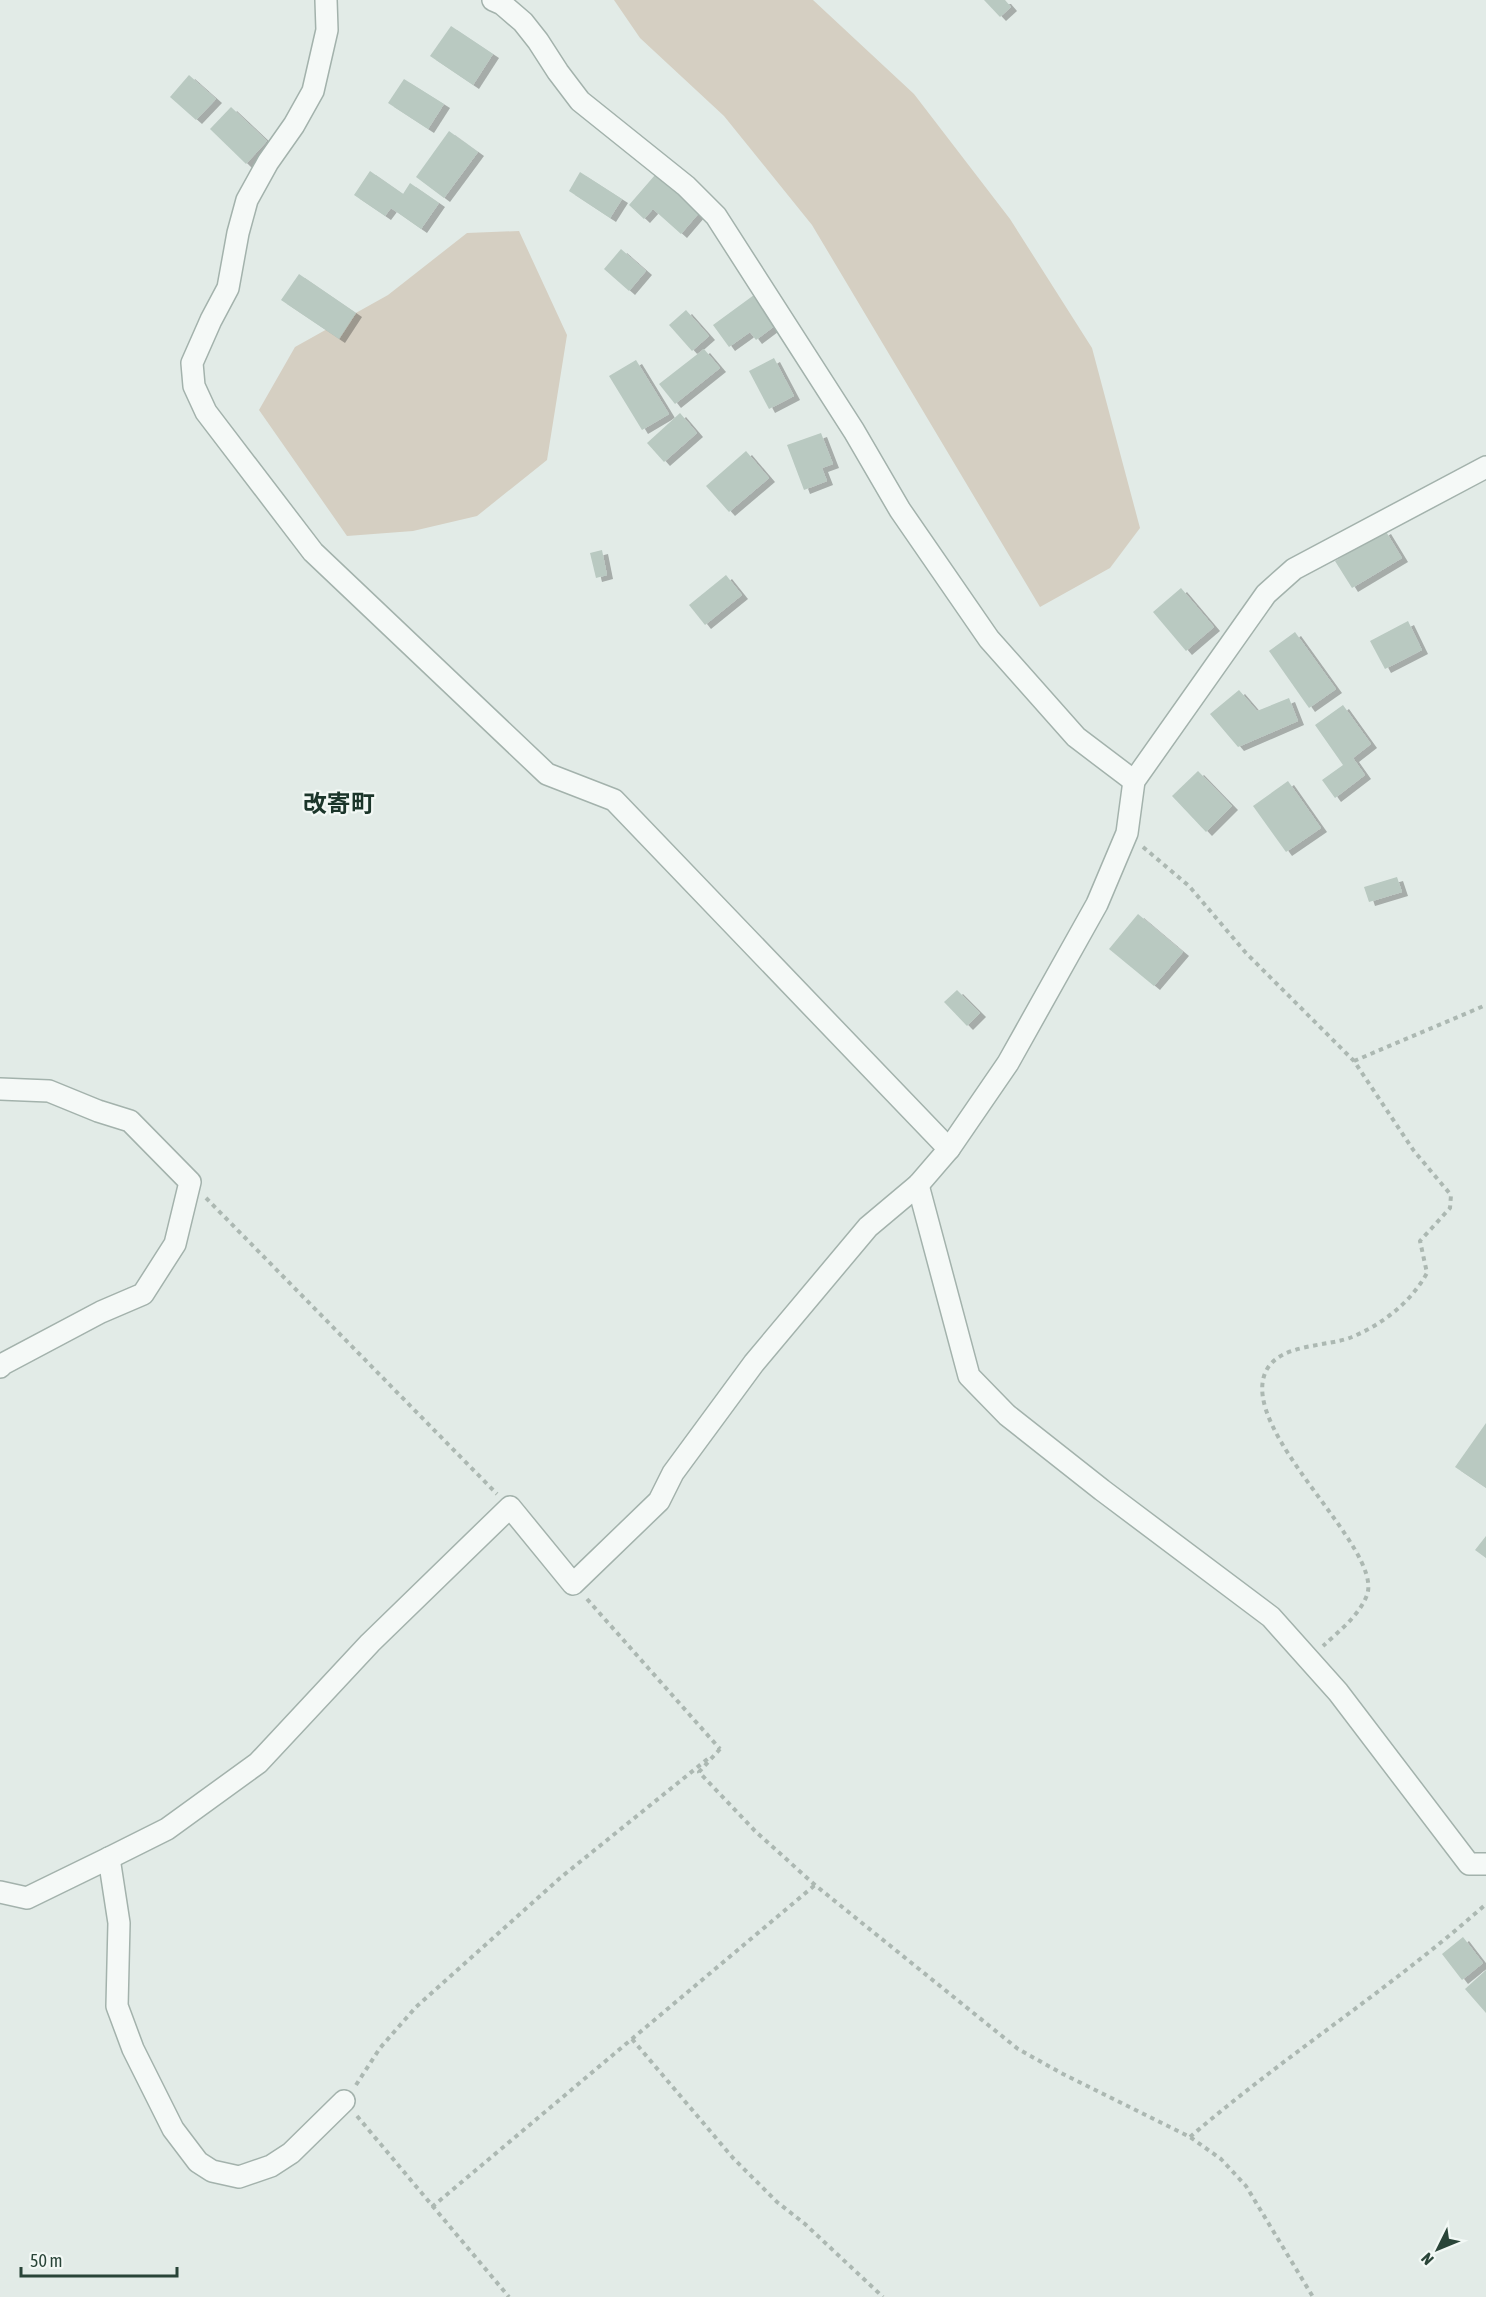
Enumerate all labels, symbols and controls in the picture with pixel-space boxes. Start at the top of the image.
district label: 改寄町 [303,790,375,817]
north arrow [1408,2219,1468,2279]
scale bar [21,2240,177,2278]
text: 50 m [30,2250,62,2271]
text: N [1417,2250,1437,2269]

